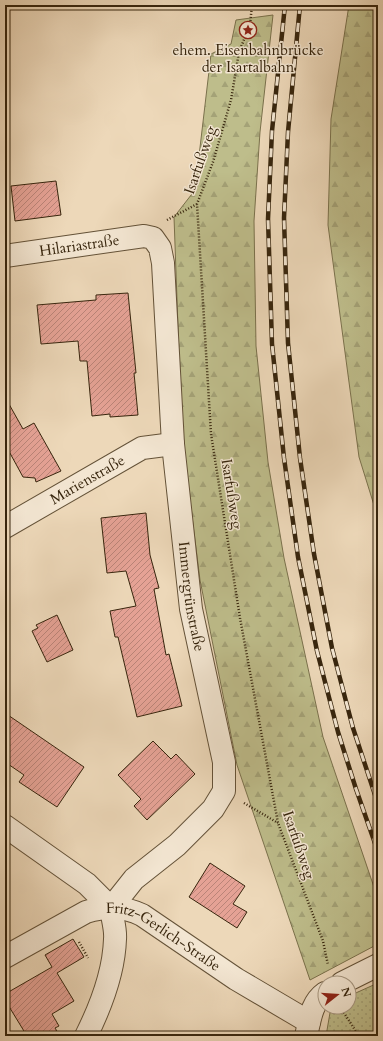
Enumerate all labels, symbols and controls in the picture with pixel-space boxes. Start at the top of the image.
place icon: ehem. Eisenbahnbrücke der Isartalbahn [238,20,258,40]
place label: ehem. Eisenbahnbrücke der Isartalbahn [173,40,324,77]
street label: Isarfußweg [179,123,221,197]
street label: Hilariastraße [38,230,121,261]
street label: Marienstraße [46,450,128,509]
street label: Isarfußweg [217,457,248,531]
street label: Immergrünstraße [174,540,210,653]
street label: Isarfußweg [278,808,320,882]
street label: Fritz-Gerlich-Straße [106,898,225,976]
north arrow [317,975,357,1015]
text: N [338,985,355,999]

